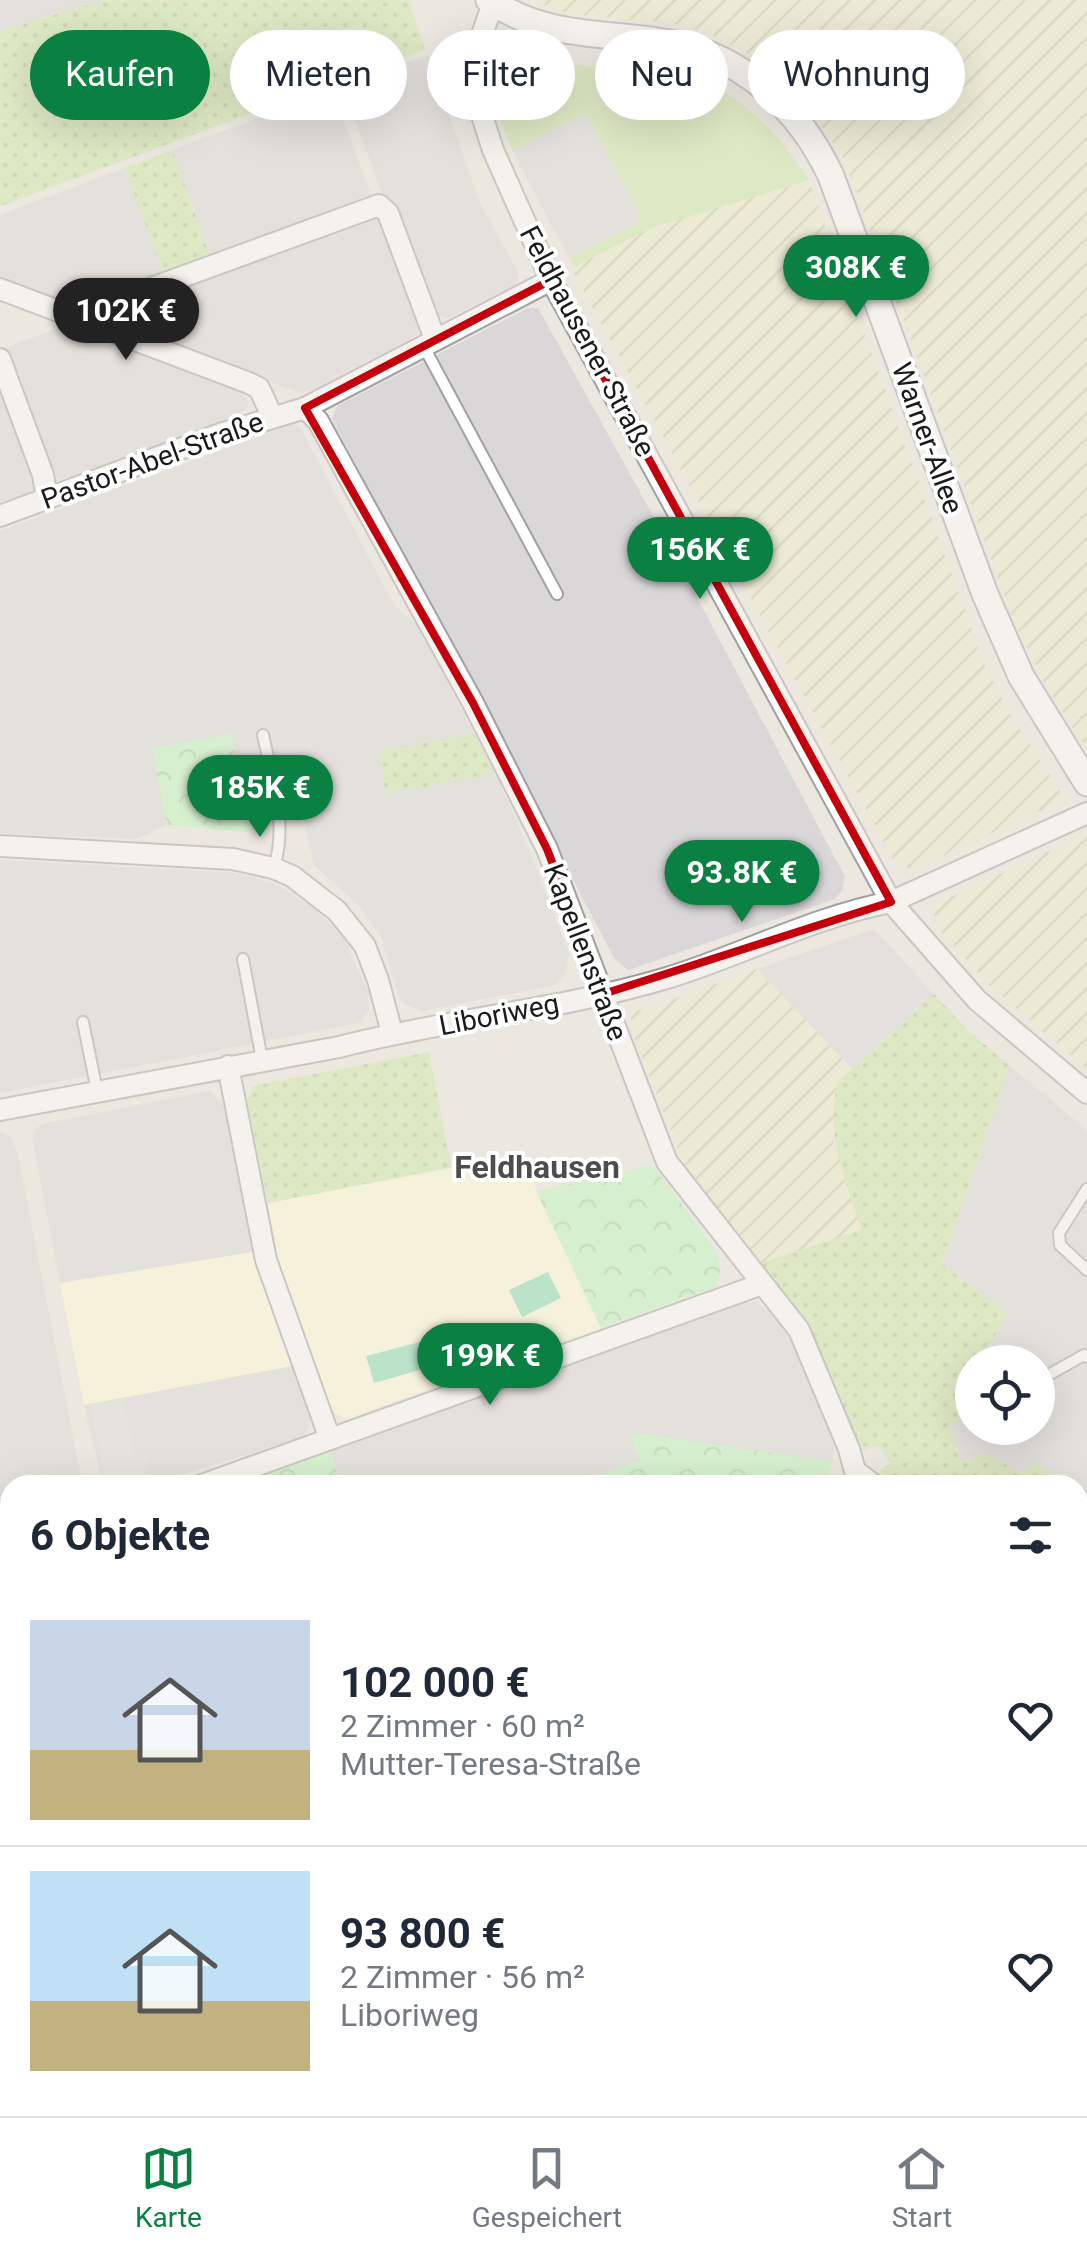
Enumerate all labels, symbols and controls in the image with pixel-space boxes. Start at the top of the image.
chip: Kaufen [30,30,210,120]
chip: Mieten [230,30,407,120]
chip: Filter [427,30,575,120]
chip: Neu [595,30,728,120]
chip: Wohnung [748,30,965,120]
street label: Feldhausener Straße [513,220,662,462]
pin: 308K € [775,235,937,320]
text: 308K € [805,248,907,286]
pin: 102K € [45,278,207,363]
text: 102K € [75,291,177,329]
street label: Warner-Allee [885,358,970,518]
street label: Pastor-Abel-Straße [37,405,268,516]
pin: 156K € [619,517,781,602]
text: 156K € [649,530,751,568]
pin: 185K € [179,755,341,840]
text: 185K € [209,768,311,806]
pin: 93.8K € [650,840,834,925]
text: 93.8K € [686,853,798,891]
street label: Kapellenstraße [537,859,634,1045]
street label: Liboriweg [436,987,562,1042]
district label: Feldhausen [454,1148,620,1186]
pin: 199K € [409,1323,571,1408]
text: 199K € [439,1336,541,1374]
map controls [955,1345,1055,1445]
button: locate [955,1345,1055,1445]
icon: filters [1003,1508,1058,1563]
text: 6 Objekte [30,1511,210,1560]
text: 102 000 € [340,1658,530,1707]
icon: home [110,1660,230,1780]
icon: heart [1003,1693,1058,1748]
text: 2 Zimmer · 60 m² [340,1707,585,1745]
text: Mutter-Teresa-Straße [340,1745,641,1783]
text: 93 800 € [340,1909,505,1958]
icon: home [110,1911,230,2031]
icon: heart [1003,1944,1058,1999]
text: 2 Zimmer · 56 m² [340,1958,585,1996]
text: Liboriweg [340,1996,479,2034]
tab: Karte [135,2141,202,2234]
tab: Gespeichert [472,2141,622,2234]
tab: Start [892,2141,952,2234]

